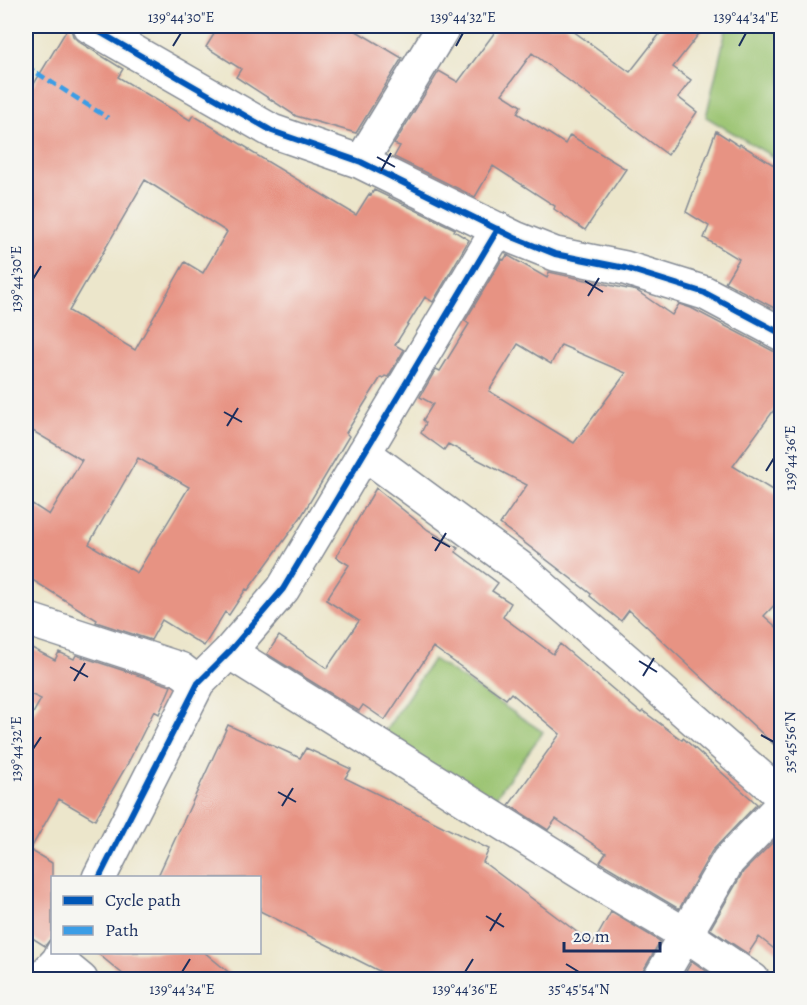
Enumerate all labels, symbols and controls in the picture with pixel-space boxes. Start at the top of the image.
text: 139°44'30"E [148,7,214,27]
text: 139°44'32"E [430,7,496,27]
text: 139°44'34"E [713,7,779,27]
text: 139°44'30"E [6,246,26,312]
text: 139°44'36"E [780,425,800,491]
text: 35°45'56"N [780,711,800,773]
text: 139°44'32"E [6,716,26,782]
legend [51,876,261,954]
text: Cycle path [105,888,181,912]
scale bar [564,915,660,953]
text: Path [105,918,139,942]
text: 20 m [573,924,610,948]
text: 139°44'34"E [149,979,215,999]
text: 139°44'36"E [432,979,498,999]
text: 35°45'54"N [548,979,610,999]

